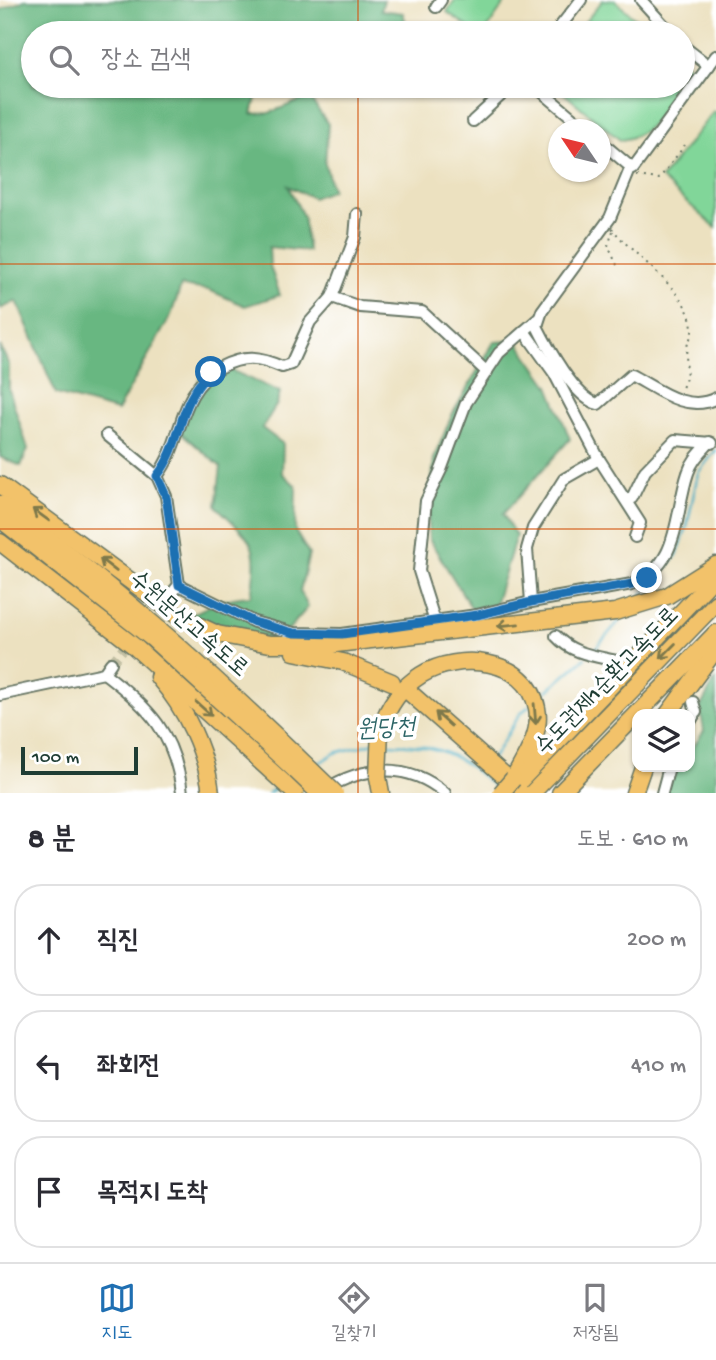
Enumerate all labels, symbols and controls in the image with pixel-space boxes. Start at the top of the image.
search box [21,21,695,98]
icon: search [45,41,83,79]
text: 장소 검색 [101,46,191,77]
north arrow [548,119,611,182]
route start [195,356,226,387]
one-way arrow [32,507,51,522]
one-way arrow [99,557,117,572]
route end [631,562,662,593]
street label: 수원문산고속도로 [123,566,253,684]
street label: 수도권제1순환고속도로 [531,603,685,761]
one-way arrow [498,619,520,632]
one-way arrow [659,643,676,660]
one-way arrow [195,701,212,718]
one-way arrow [529,702,542,725]
map controls [632,709,695,772]
button: layers [632,709,695,772]
one-way arrow [434,711,452,727]
water label: 원당천 [356,714,418,746]
scale bar [21,744,138,776]
text: 100 m [32,747,79,770]
text: 8 분 [28,824,76,859]
text: 도보 · 610 m [577,827,688,854]
icon: ahead [30,921,68,959]
text: 직진 [97,927,139,958]
text: 200 m [627,927,686,954]
icon: left [30,1047,68,1085]
text: 좌회전 [97,1053,160,1084]
text: 410 m [631,1053,686,1080]
icon: arrive [30,1173,68,1211]
text: 목적지 도착 [97,1179,208,1210]
tab: 지도 [98,1279,136,1346]
tab: 길찾기 [331,1279,377,1346]
tab: 저장됨 [572,1279,618,1346]

